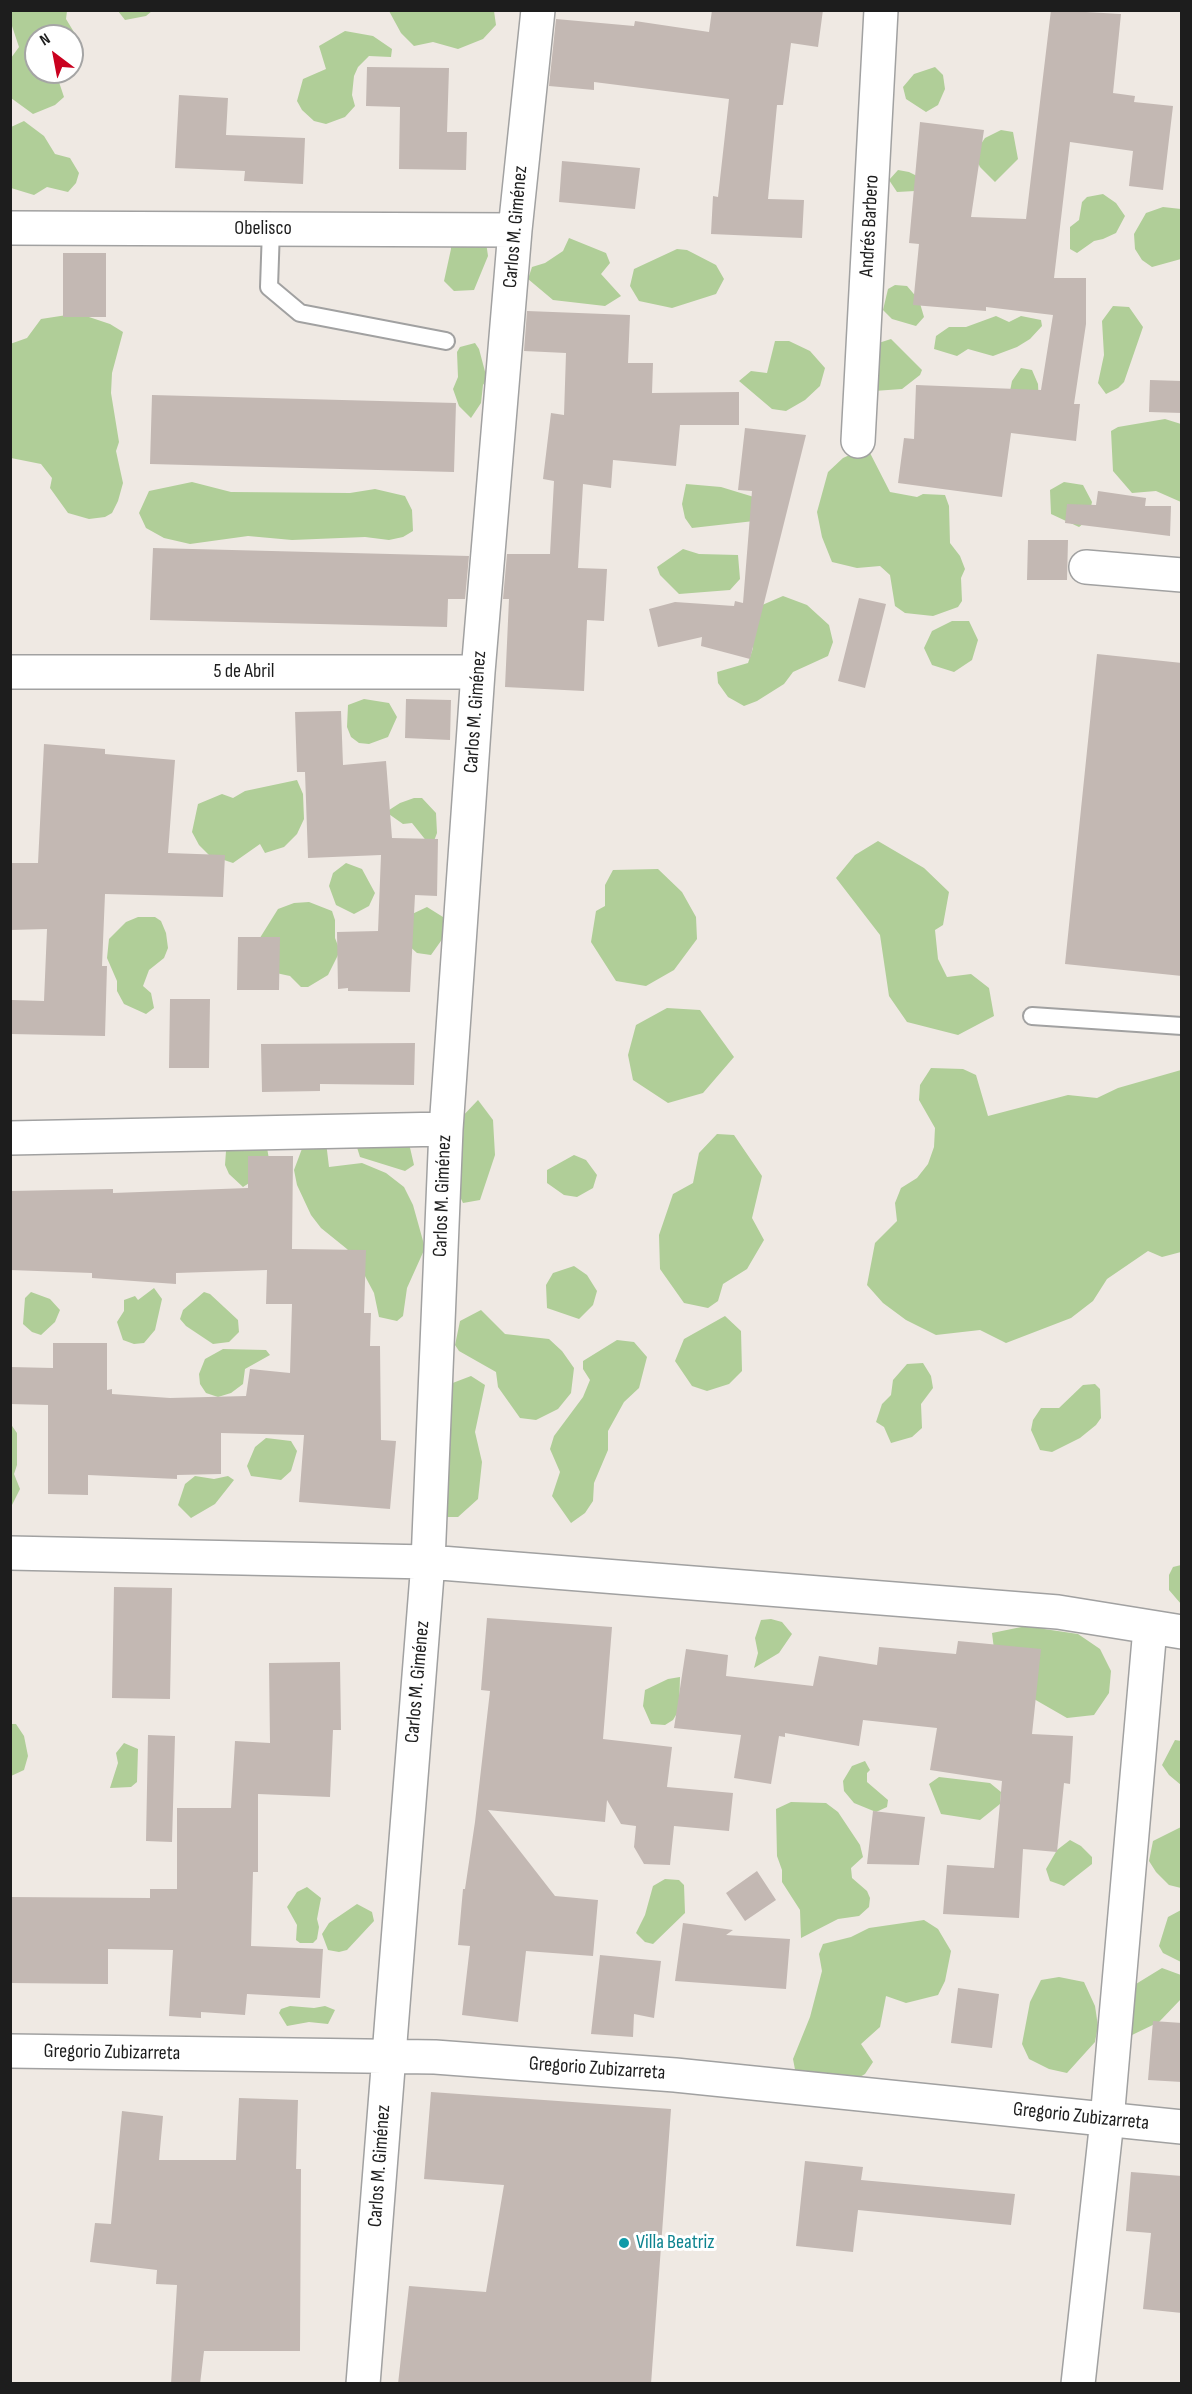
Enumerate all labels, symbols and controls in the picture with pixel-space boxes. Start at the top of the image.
north arrow [24,24,84,84]
text: N [37,30,54,50]
street label: Carlos M. Giménez [499,165,533,289]
street label: Andrés Barbero [855,174,885,278]
street label: Obelisco [234,217,292,241]
street label: Carlos M. Giménez [460,650,492,774]
street label: 5 de Abril [213,660,275,684]
street label: Carlos M. Giménez [429,1134,457,1258]
street label: Carlos M. Giménez [401,1620,435,1744]
street label: Gregorio Zubizarreta [43,2040,181,2066]
street label: Gregorio Zubizarreta [528,2052,666,2086]
street label: Gregorio Zubizarreta [1012,2098,1150,2136]
street label: Carlos M. Giménez [364,2104,396,2228]
place label: Villa Beatriz [636,2231,714,2255]
marker: Villa Beatriz [617,2236,631,2250]

